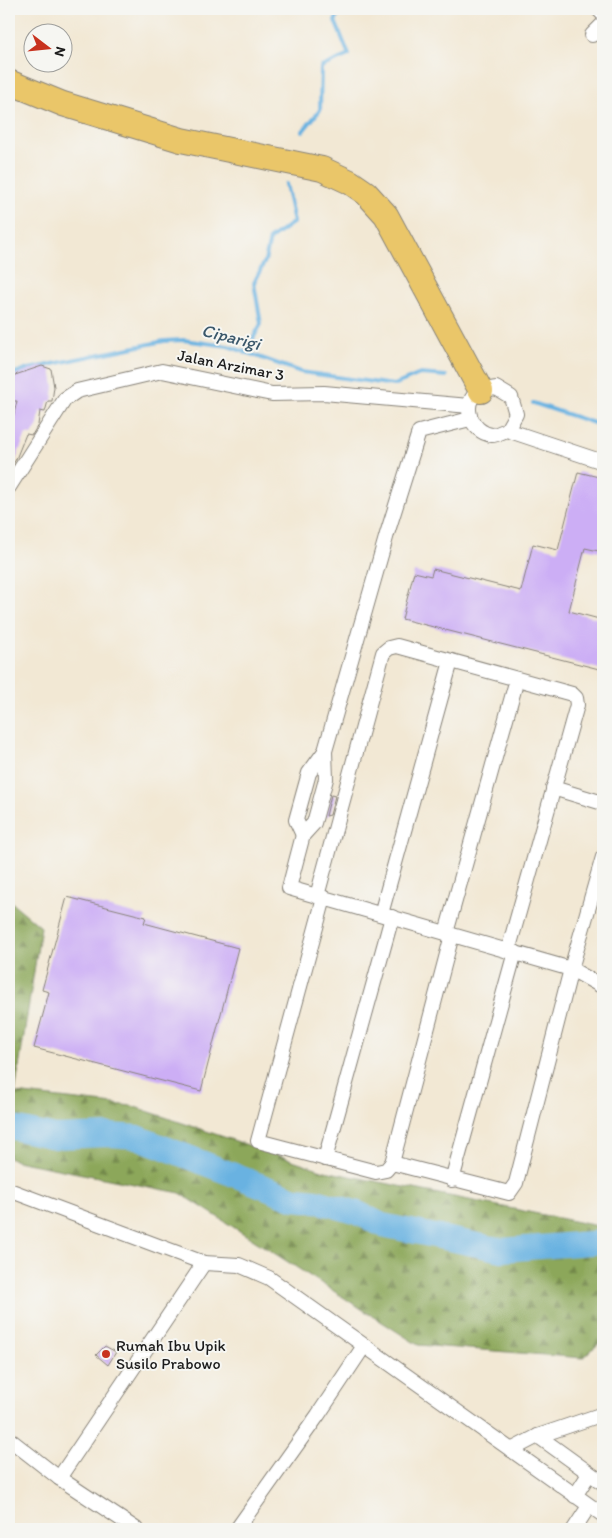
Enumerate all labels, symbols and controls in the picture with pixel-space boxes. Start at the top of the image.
north arrow [22,22,72,72]
text: N [51,45,69,58]
water label: Ciparigi [199,319,265,355]
street label: Jalan Arzimar 3 [176,345,286,385]
place label: Rumah Ibu Upik Susilo Prabowo [116,1336,226,1373]
marker: Rumah Ibu Upik Susilo Prabowo [100,1348,112,1360]

